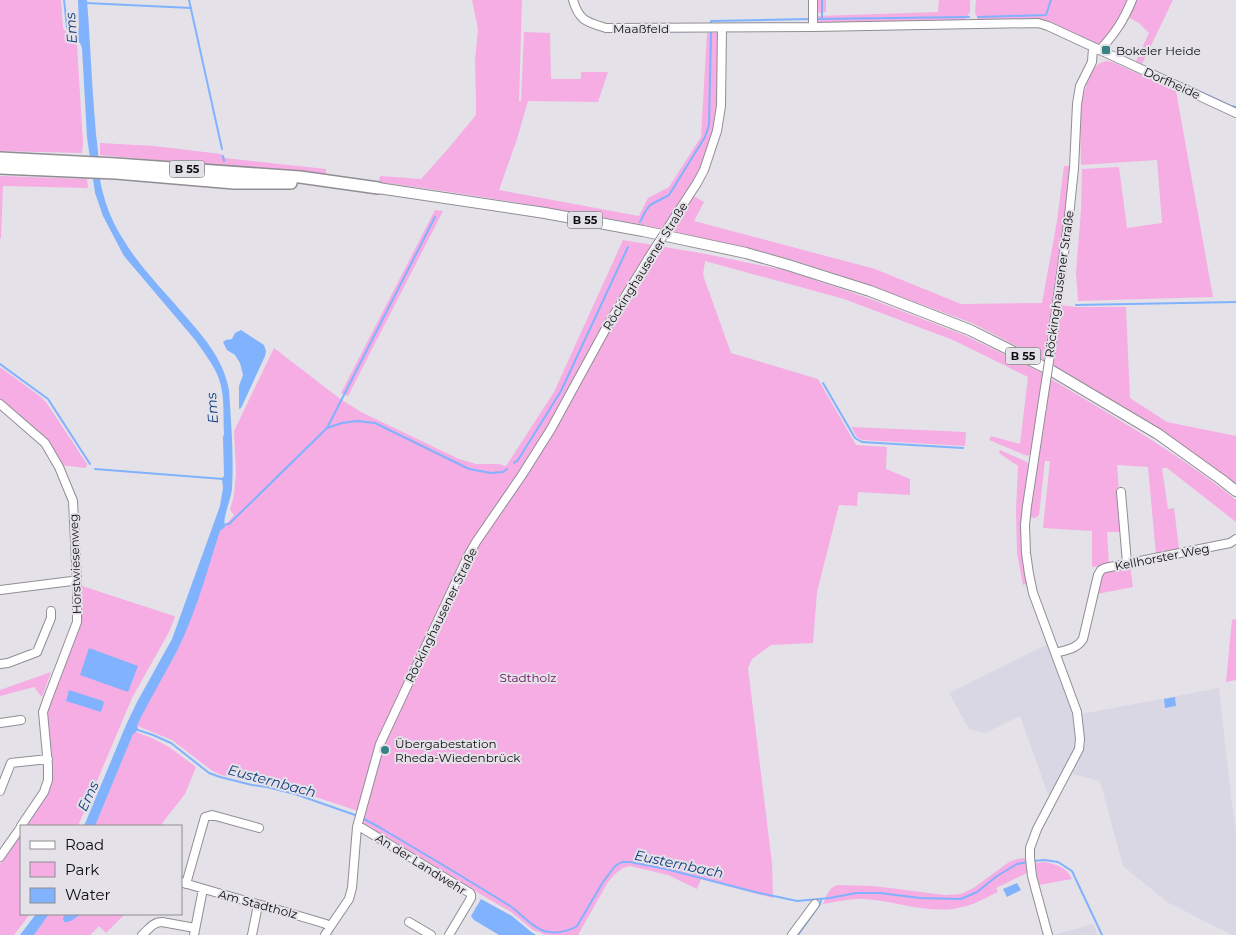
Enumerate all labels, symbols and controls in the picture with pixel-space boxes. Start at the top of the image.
water label: Ems [61,12,81,44]
street label: Maaßfeld [613,21,669,36]
place label: Bokeler Heide [1116,43,1201,58]
marker: Bokeler Heide [1100,44,1112,56]
street label: Dorfheide [1141,64,1203,102]
road number: B 55 [170,160,204,178]
street label: Röckinghausener Straße [599,199,691,333]
street label: Röckinghausener Straße [1041,210,1077,358]
road number: B 55 [568,212,602,228]
road number: B 55 [1006,348,1040,364]
water label: Ems [202,392,222,424]
street label: Horstwiesenweg [66,513,84,615]
street label: Kellhorster Weg [1113,540,1211,574]
street label: Röckinghausener Straße [402,545,480,685]
park label: Stadtholz [500,670,557,685]
place label: Übergabestation Rheda-Wiedenbrück [395,736,521,765]
marker: Übergabestation Rheda-Wiedenbrück [379,744,391,756]
water label: Eusternbach [226,761,318,801]
water label: Ems [73,778,103,814]
legend [20,825,182,915]
street label: An der Landwehr [373,830,469,898]
text: Road [65,835,104,854]
water label: Eusternbach [633,846,725,882]
text: Park [65,860,99,879]
text: Water [65,885,111,904]
street label: Am Stadtholz [217,886,299,922]

